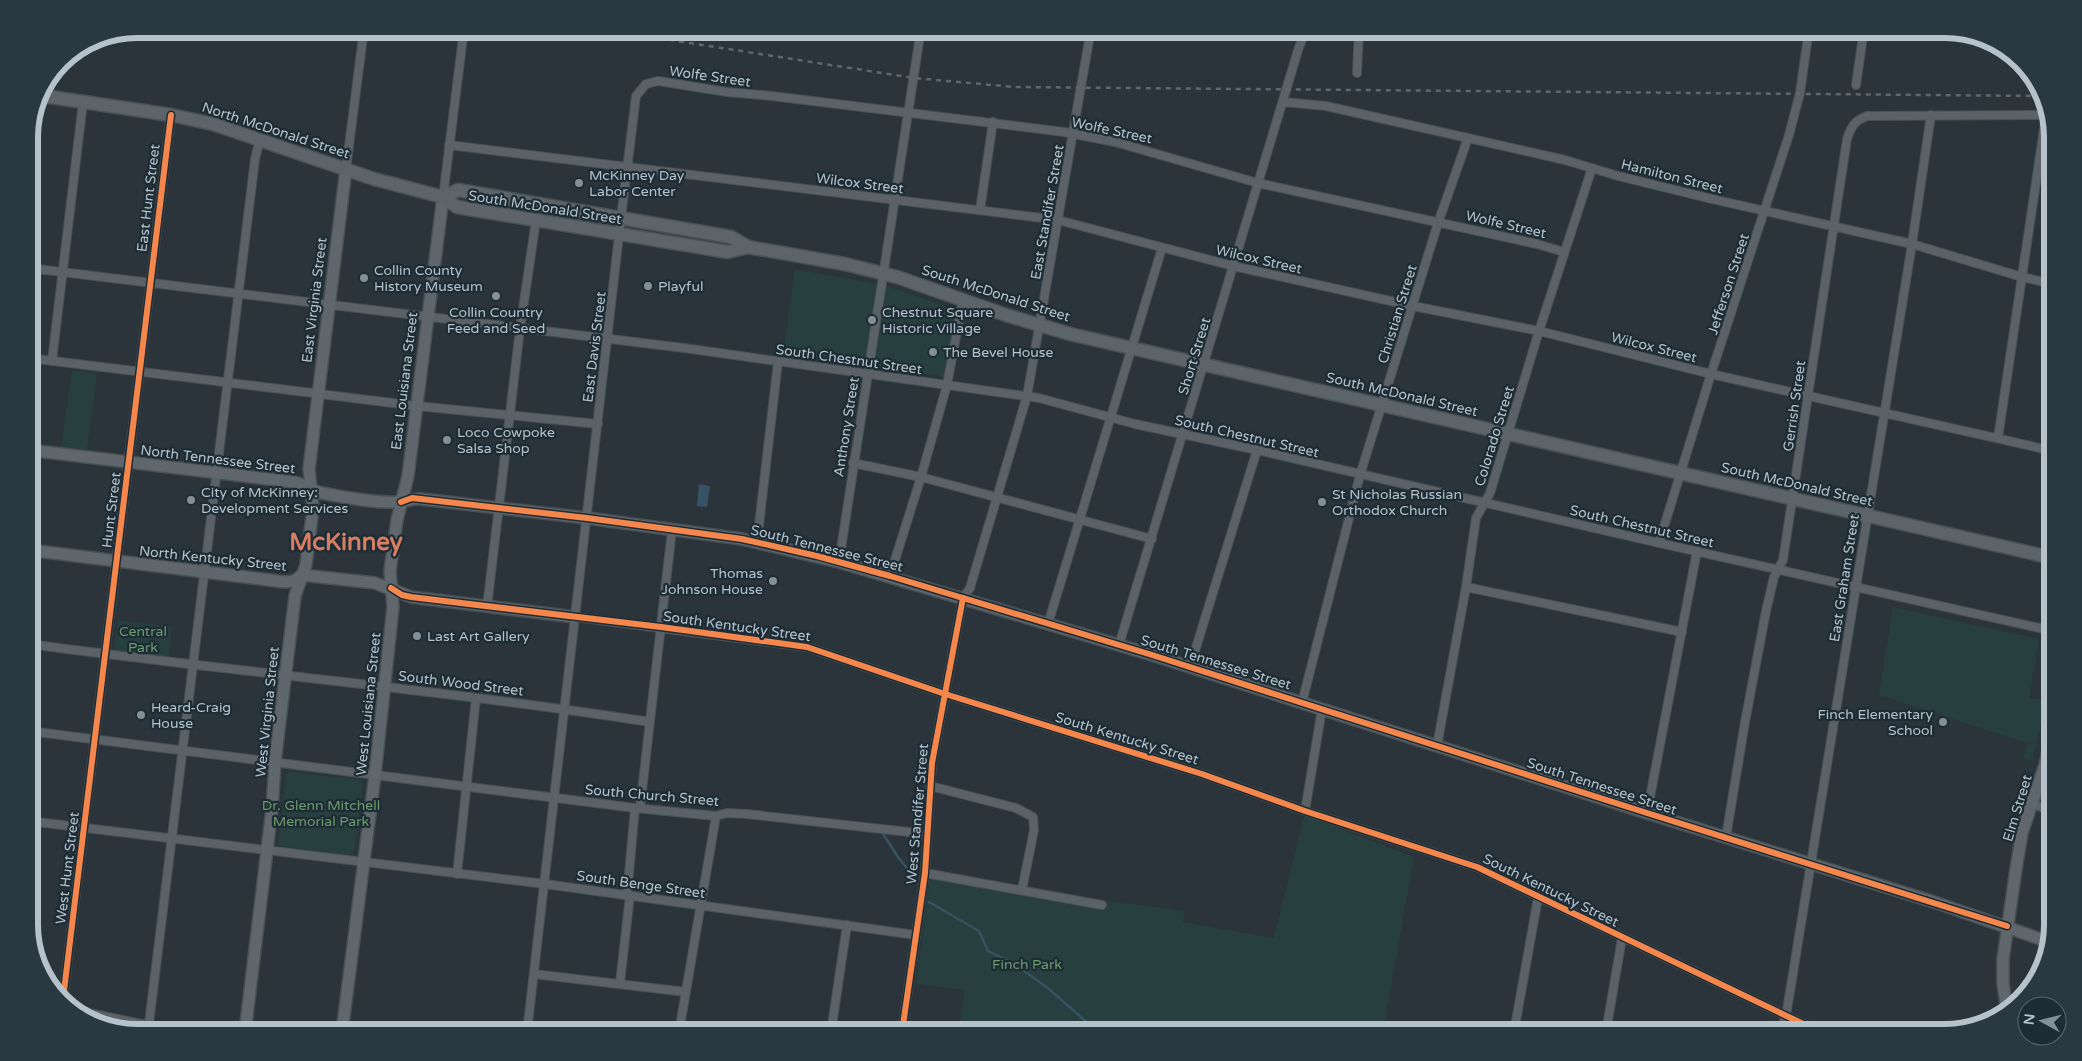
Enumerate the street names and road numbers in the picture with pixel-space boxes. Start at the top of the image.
street label: Wolfe Street [668,62,752,91]
street label: North McDonald Street [200,99,352,163]
street label: Wolfe Street [1070,114,1154,147]
street label: East Hunt Street [133,142,164,253]
street label: East Standifer Street [1027,143,1068,281]
street label: Hamilton Street [1619,156,1725,197]
street label: Wilcox Street [815,170,905,197]
street label: South McDonald Street [467,187,623,228]
street label: Wolfe Street [1464,207,1548,242]
street label: Jefferson Street [1704,231,1753,337]
street label: East Virginia Street [298,236,331,364]
street label: Wilcox Street [1214,241,1304,278]
street label: South McDonald Street [919,261,1073,326]
street label: Christian Street [1374,262,1421,366]
street label: East Davis Street [579,290,610,404]
street label: East Louisiana Street [388,310,421,451]
street label: Short Street [1175,315,1214,397]
street label: Wilcox Street [1609,329,1699,367]
street label: South Chestnut Street [775,341,924,378]
street label: Gerrish Street [1780,359,1809,453]
street label: South McDonald Street [1324,369,1480,420]
street label: Anthony Street [830,375,863,478]
street label: Colorado Street [1471,383,1518,488]
street label: South Chestnut Street [1173,412,1321,461]
street label: North Tennessee Street [140,442,297,478]
street label: South McDonald Street [1719,459,1875,510]
street label: Hunt Street [98,471,125,549]
street label: South Chestnut Street [1568,502,1716,551]
street label: East Graham Street [1826,512,1863,643]
street label: South Tennessee Street [749,521,906,576]
street label: North Kentucky Street [138,542,288,575]
street label: South Kentucky Street [662,608,813,645]
street label: West Louisiana Street [353,631,385,776]
street label: South Tennessee Street [1138,631,1294,694]
street label: West Virginia Street [252,645,283,778]
street label: South Wood Street [397,667,525,700]
street label: South Kentucky Street [1053,709,1201,769]
street label: West Standifer Street [903,742,932,885]
street label: South Tennessee Street [1525,754,1680,819]
street label: Elm Street [1999,772,2036,844]
street label: South Church Street [584,781,720,810]
street label: West Hunt Street [52,810,83,925]
street label: South Kentucky Street [1480,850,1622,931]
street label: South Benge Street [576,867,707,902]

